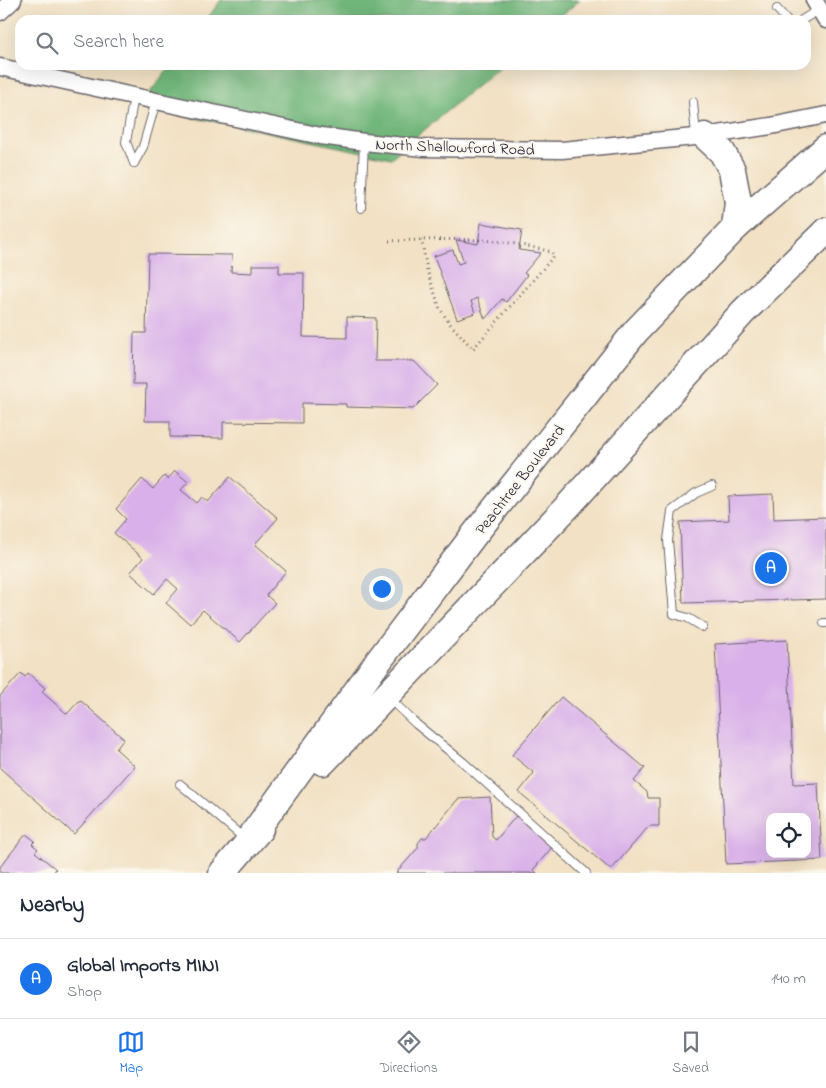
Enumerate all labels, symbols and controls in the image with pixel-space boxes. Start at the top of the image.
search box [15,15,811,70]
icon: search [33,29,61,57]
text: Search here [73,29,164,56]
street label: North Shallowford Road [375,133,535,163]
street label: Peachtree Boulevard [470,420,571,541]
pin: A [755,549,787,587]
your location [369,576,395,602]
map controls [766,813,811,858]
button: locate [766,813,811,858]
text: Nearby [20,891,84,921]
text: Global Imports MINI [67,953,219,980]
text: A [31,967,41,991]
text: 140 m [771,967,806,991]
text: Shop [67,980,102,1004]
tab: Map [117,1028,145,1079]
tab: Directions [380,1028,438,1079]
tab: Saved [672,1028,709,1079]

